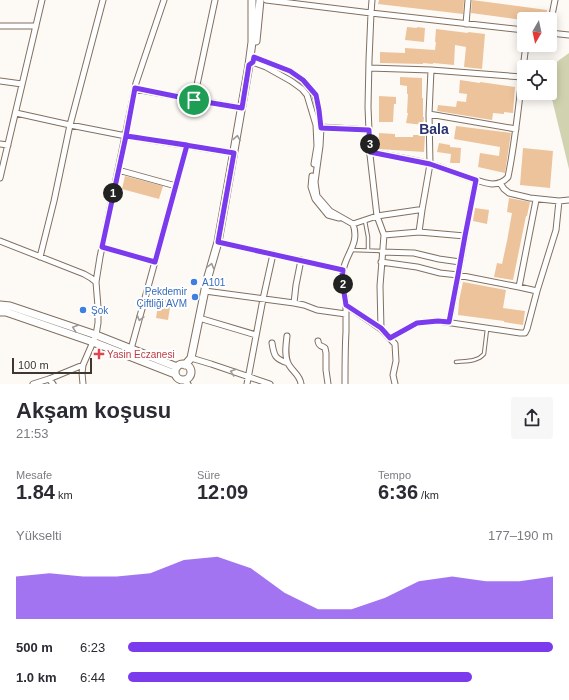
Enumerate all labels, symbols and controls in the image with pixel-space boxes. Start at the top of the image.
north arrow [517,12,557,52]
map controls [517,12,557,100]
button: locate [517,60,557,100]
pin [177,83,211,117]
icon: arrive [183,89,205,111]
district label: Bala [419,121,449,137]
pin: 3 [360,134,380,154]
one-way arrow [232,135,240,141]
text: 3 [367,138,373,150]
pin: 1 [103,183,123,203]
text: 1 [110,187,116,199]
one-way arrow [207,262,215,269]
pin: 2 [333,274,353,294]
marker: A101 [189,277,199,287]
place label: A101 [202,277,226,288]
text: 2 [340,278,346,290]
place label: Pekdemir Çiftliği AVM [137,286,188,309]
marker: Pekdemir Çiftliği AVM [190,292,200,302]
marker: Şok [78,305,88,315]
place label: Şok [91,305,109,316]
one-way arrow [136,315,144,321]
one-way arrow [72,325,79,333]
marker: Yasin Eczanesi [94,349,104,359]
place label: Yasin Eczanesi [107,349,175,360]
scale bar [12,356,92,375]
text: 100 m [18,359,49,371]
one-way arrow [230,368,237,376]
button: share [511,397,553,439]
text: Akşam koşusu [16,398,171,423]
text: 21:53 [16,426,49,441]
text: Mesafe [16,469,52,481]
text: Süre [197,469,220,481]
text: Tempo [378,469,411,481]
text: 1.84 [16,481,55,503]
text: 12:09 [197,481,248,503]
text: 6:36 [378,481,418,503]
text: km [55,489,73,501]
text: /km [418,489,439,501]
text: Yükselti [16,528,62,543]
text: 177–190 m [488,528,553,543]
text: 500 m [16,640,53,655]
text: 6:23 [80,640,105,655]
text: 1.0 km [16,670,56,685]
text: 6:44 [80,670,105,685]

